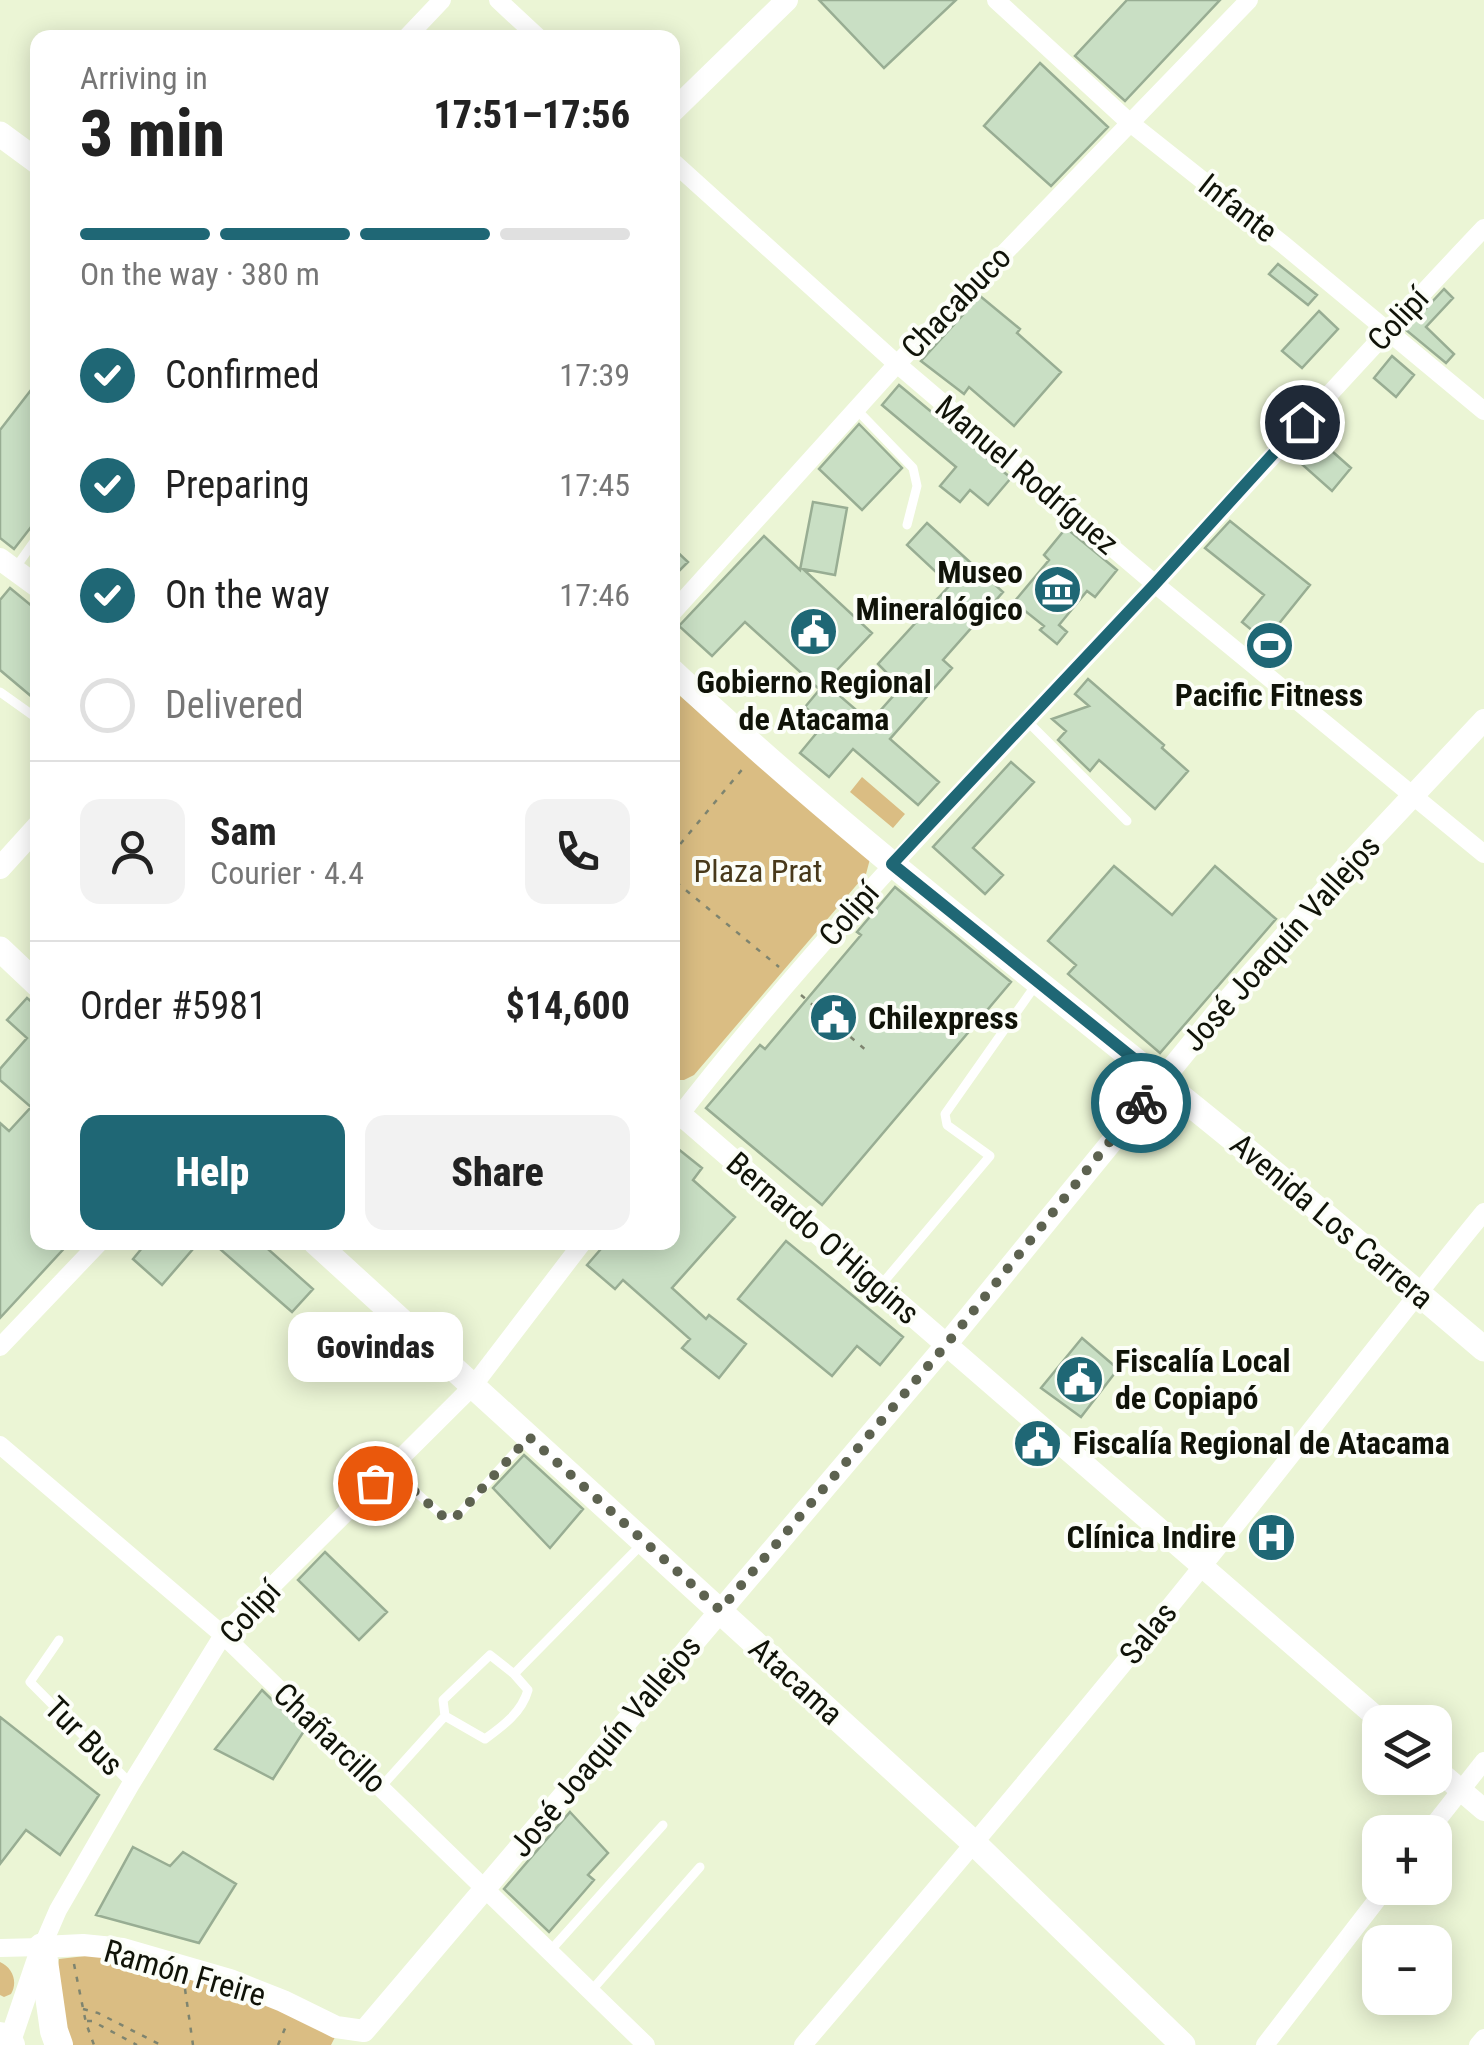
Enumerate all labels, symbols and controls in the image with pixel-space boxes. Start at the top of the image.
text: Arriving in [80,59,208,97]
text: 17:51–17:56 [433,93,630,137]
text: 3 min [80,96,225,172]
street label: Infante [1191,166,1285,250]
street label: Chacabuco [893,238,1019,366]
text: On the way · 380 m [80,255,320,293]
street label: Colipí [1359,279,1438,358]
icon: check [80,348,135,403]
text: Confirmed [165,353,320,397]
text: 17:39 [559,356,630,394]
pin [1260,380,1345,465]
street label: Manuel Rodríguez [928,388,1126,562]
icon: home [1275,395,1330,450]
icon: check [80,458,135,513]
text: Preparing [165,463,310,507]
text: 17:45 [559,466,630,504]
place label: Museo Mineralógico [856,553,1023,628]
museum icon: Museo Mineralógico [1032,564,1084,616]
icon: check [80,568,135,623]
text: On the way [165,573,330,617]
text: 17:46 [559,576,630,614]
public building icon: Gobierno Regional de Atacama [788,606,840,658]
sports icon: Pacific Fitness [1243,619,1295,671]
place label: Gobierno Regional de Atacama [696,663,932,738]
place label: Pacific Fitness [1175,676,1363,714]
text: Delivered [165,683,304,727]
button: person [80,799,185,904]
button: phone [525,799,630,904]
text: Sam [210,810,277,854]
street label: José Joaquín Vallejos [1174,827,1388,1059]
park label: Plaza Prat [694,852,822,890]
text: Courier · 4.4 [210,854,364,892]
street label: Colipí [811,873,888,954]
text: Order #5981 [80,984,267,1028]
text: $14,600 [505,984,630,1028]
public building icon: Chilexpress [807,992,859,1044]
place label: Chilexpress [868,999,1018,1037]
courier [1091,1053,1191,1153]
icon: bike [1114,1076,1169,1131]
button: Help [80,1115,345,1230]
button: Share [365,1115,630,1230]
street label: Avenida Los Carrera [1223,1125,1441,1317]
street label: Bernardo O'Higgins [719,1144,927,1332]
callout: Govindas [288,1313,462,1383]
text: Govindas [316,1328,435,1366]
place label: Fiscalía Local de Copiapó [1115,1342,1291,1417]
public building icon: Fiscalía Local de Copiapó [1054,1353,1106,1405]
public building icon: Fiscalía Regional de Atacama [1012,1417,1064,1469]
place label: Fiscalía Regional de Atacama [1073,1424,1450,1462]
pin [333,1441,418,1526]
icon: bag [348,1456,403,1511]
hospital icon: Clínica Indire [1245,1511,1297,1563]
place label: Clínica Indire [1066,1518,1236,1556]
street label: Colipí [211,1572,290,1651]
street label: Salas [1111,1594,1185,1672]
street label: José Joaquín Vallejos [501,1628,709,1864]
street label: Atacama [741,1629,851,1733]
street label: Chañarcillo [266,1675,394,1801]
street label: Tur Bus [37,1689,131,1783]
map controls [1362,1705,1452,2015]
button: layers [1362,1705,1452,1795]
button: + [1362,1815,1452,1905]
button: − [1362,1925,1452,2015]
street label: Ramón Freire [100,1932,270,2014]

